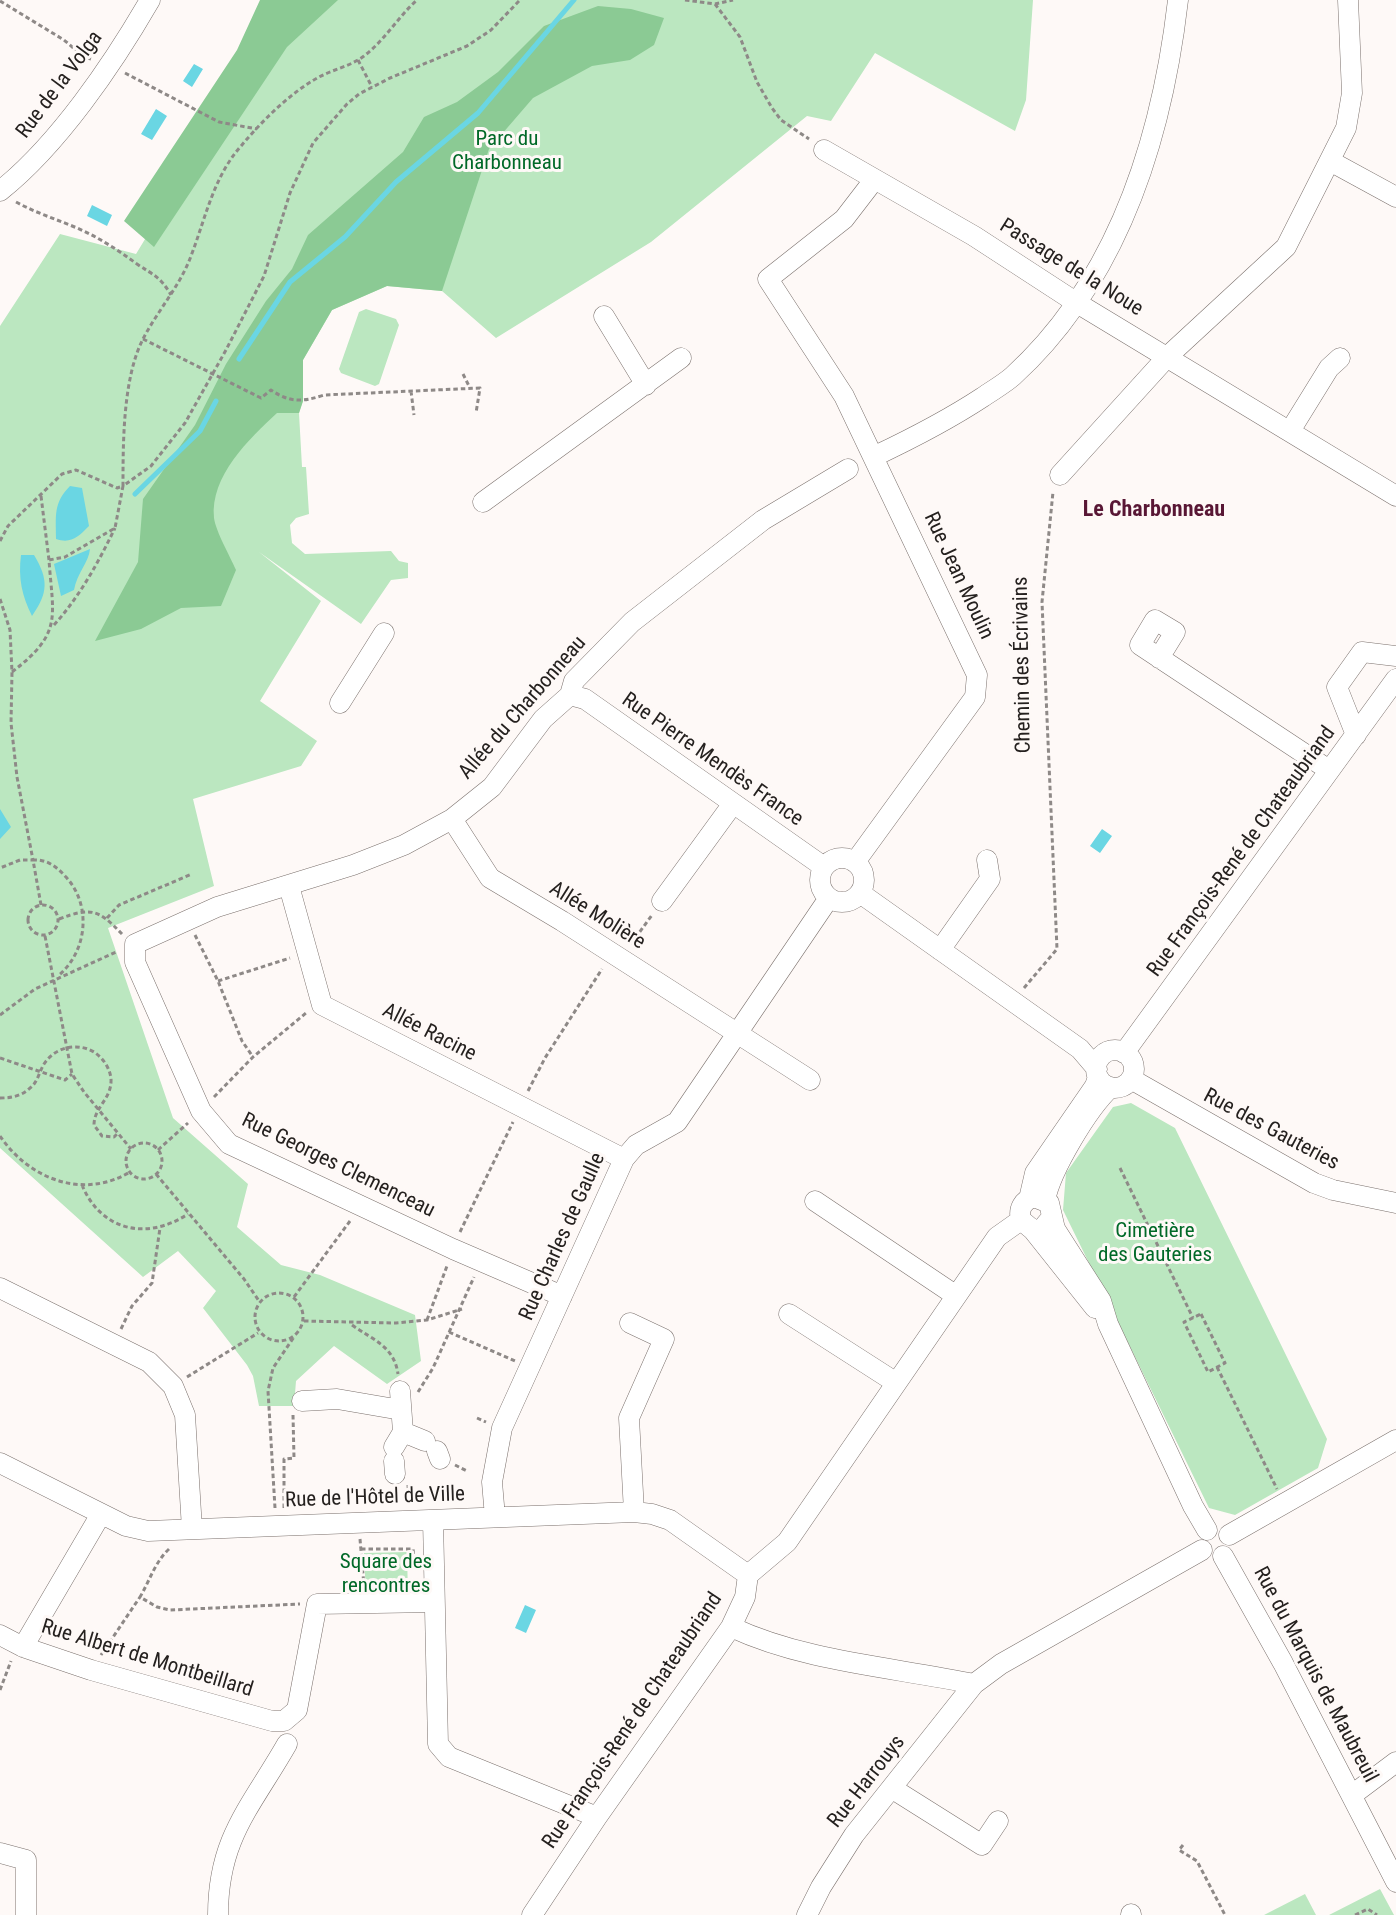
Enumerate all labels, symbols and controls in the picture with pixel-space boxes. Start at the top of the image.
street label: Rue de la Volga [11,26,109,144]
park label: Parc du Charbonneau [452,127,562,177]
street label: Passage de la Noue [995,214,1147,322]
district label: Le Charbonneau [1083,497,1225,523]
street label: Rue Jean Moulin [918,508,998,644]
street label: Chemin des Écrivains [1009,576,1037,754]
street label: Allée du Charbonneau [454,631,592,785]
street label: Rue Pierre Mendès France [616,688,808,832]
street label: Rue François-René de Chateaubriand [1143,722,1341,982]
street label: Allée Molière [544,877,650,955]
street label: Allée Racine [378,999,480,1067]
street label: Rue des Gauteries [1199,1084,1343,1176]
street label: Rue Georges Clemenceau [237,1108,439,1224]
street label: Rue Charles de Gaulle [515,1149,611,1325]
park label: Cimetière des Gauteries [1098,1219,1212,1269]
street label: Rue de l'Hôtel de Ville [285,1482,465,1514]
park label: Square des rencontres [340,1550,432,1600]
street label: Rue du Marquis de Maubreuil [1247,1563,1383,1787]
street label: Rue François-René de Chateaubriand [538,1588,728,1854]
street label: Rue Albert de Montbeillard [38,1615,256,1703]
street label: Rue Harrouys [823,1731,911,1833]

